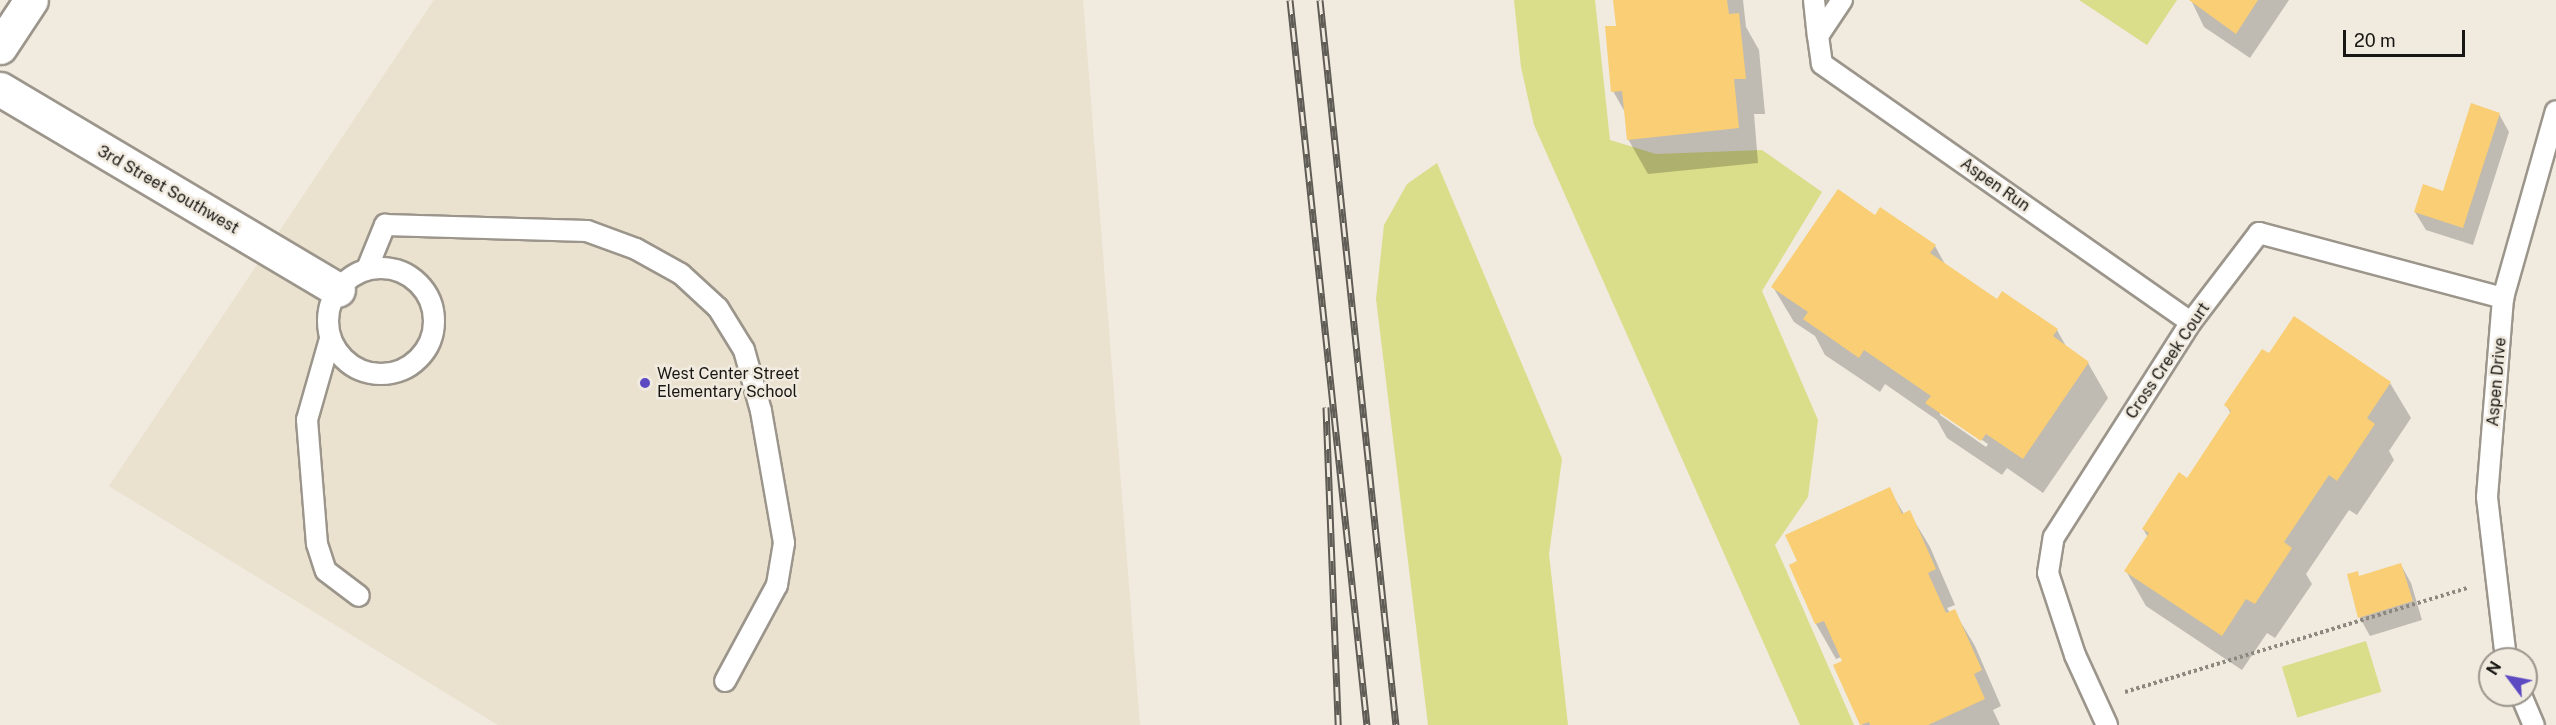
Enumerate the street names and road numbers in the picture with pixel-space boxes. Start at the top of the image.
street label: 3rd Street Southwest [94,142,242,238]
street label: Aspen Run [1957,154,2033,216]
street label: Cross Creek Court [2122,299,2214,423]
street label: Aspen Drive [2484,337,2510,427]

